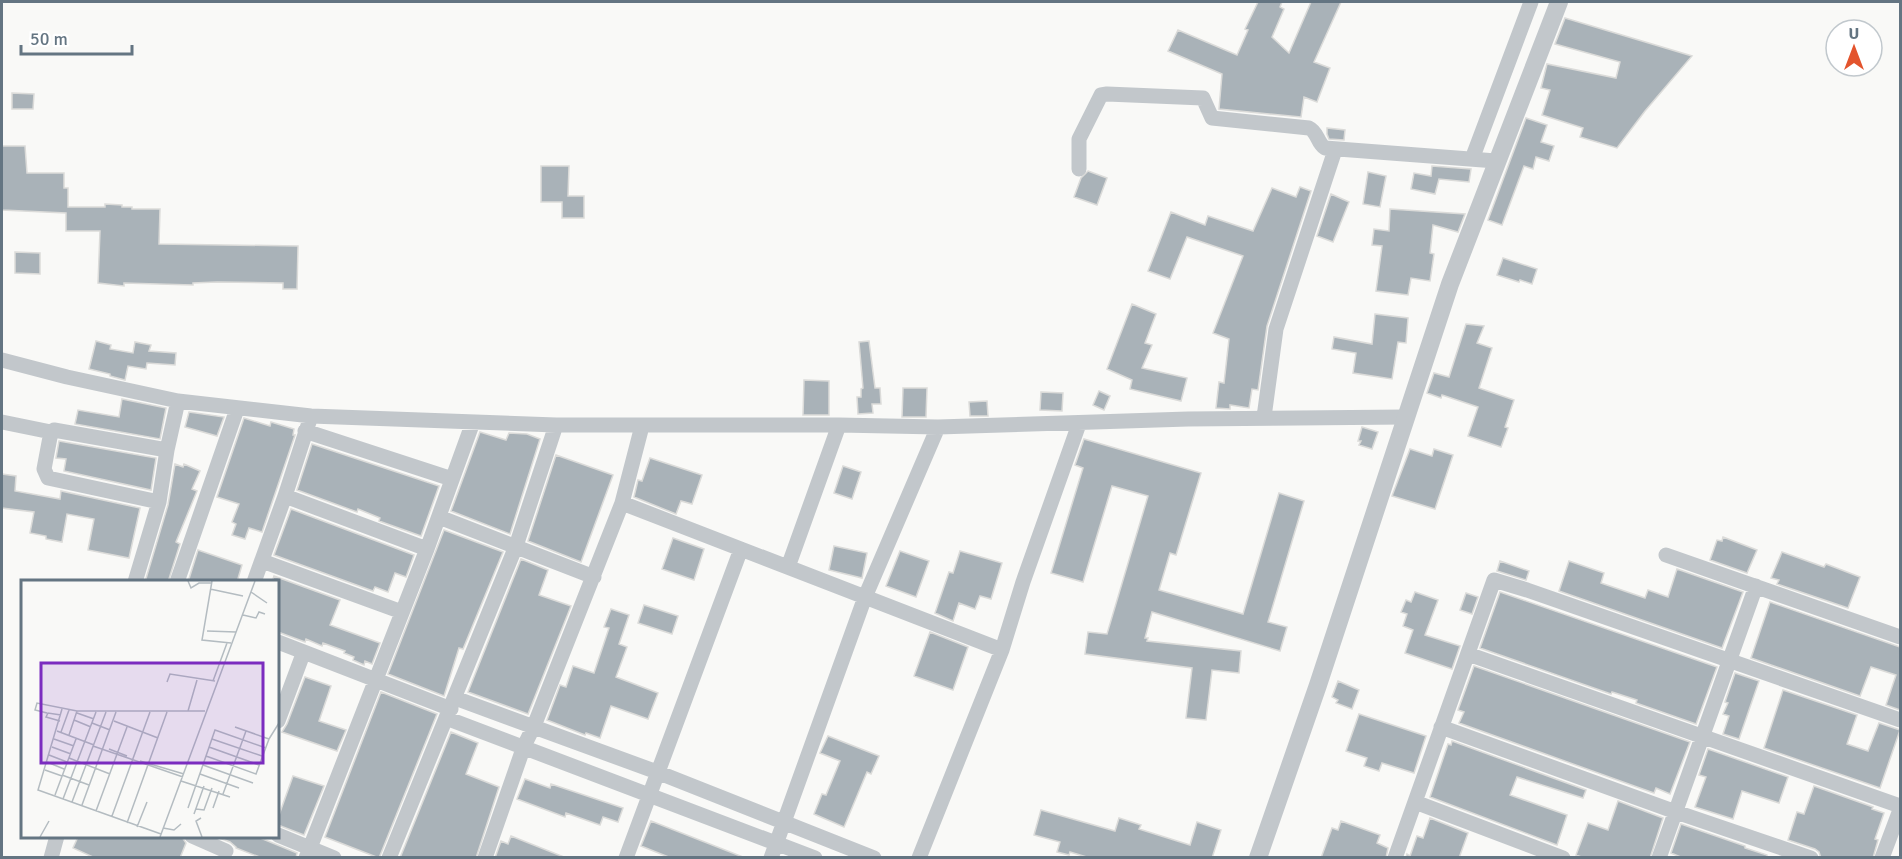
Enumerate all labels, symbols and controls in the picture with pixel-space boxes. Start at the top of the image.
scale bar [21,18,132,56]
north arrow [1824,18,1884,78]
text: U [1849,24,1859,44]
text: 50 m [30,28,68,50]
inset map [21,580,279,838]

